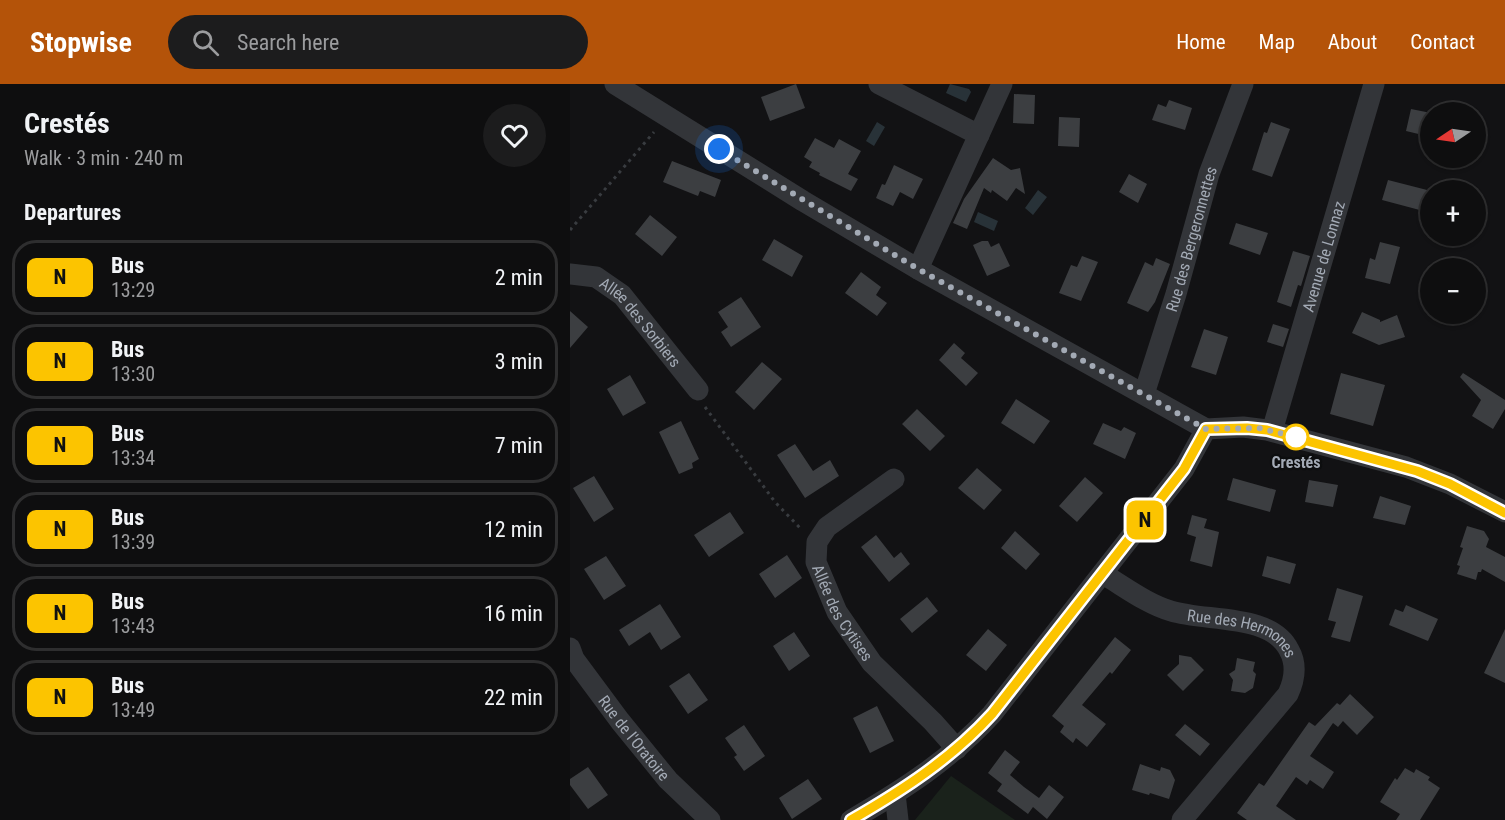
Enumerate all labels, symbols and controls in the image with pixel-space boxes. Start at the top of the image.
search box [168,15,588,69]
text: Stopwise [30,26,132,59]
icon: search [189,26,222,59]
text: Search here [237,30,339,55]
text: Home [1176,30,1226,54]
text: Map [1259,30,1295,54]
text: About [1328,30,1377,54]
text: Contact [1410,30,1475,54]
north arrow [1420,102,1486,168]
map controls [1420,102,1486,324]
button: heart [483,104,546,167]
text: Crestés [24,107,110,140]
your location [704,134,734,164]
text: Walk · 3 min · 240 m [24,146,183,170]
street label: Rue des Bergeronnettes [1162,164,1221,314]
button: + [1420,180,1486,246]
street label: Avenue de Lonnaz [1299,199,1349,314]
text: Departures [24,200,121,225]
text: Bus [111,253,144,278]
button: − [1420,258,1486,324]
text: N [54,265,66,289]
text: 2 min [495,265,543,290]
street label: Allée des Sorbiers [596,273,685,371]
text: 13:29 [111,278,155,302]
text: Bus [111,337,144,362]
text: N [54,349,66,373]
text: 3 min [495,349,543,374]
text: 13:30 [111,362,155,386]
text: Bus [111,421,144,446]
marker: Crestés [1283,424,1309,450]
text: N [54,433,66,457]
text: 7 min [495,433,543,458]
text: 13:34 [111,446,155,470]
place label: Crestés [1271,453,1321,472]
line badge: N [1126,500,1164,540]
text: Bus [111,505,144,530]
text: N [1139,508,1151,532]
text: N [54,517,66,541]
text: 12 min [484,517,543,542]
text: 13:39 [111,530,155,554]
street label: Allée des Cytises [808,562,877,665]
text: Bus [111,589,144,614]
text: N [54,601,66,625]
text: 16 min [484,601,543,626]
street label: Rue des Hermones [1186,606,1300,661]
text: 13:43 [111,614,155,638]
text: Bus [111,673,144,698]
text: N [54,685,66,709]
text: 22 min [484,685,543,710]
street label: Rue de l'Oratoire [594,692,674,785]
text: 13:49 [111,698,155,722]

